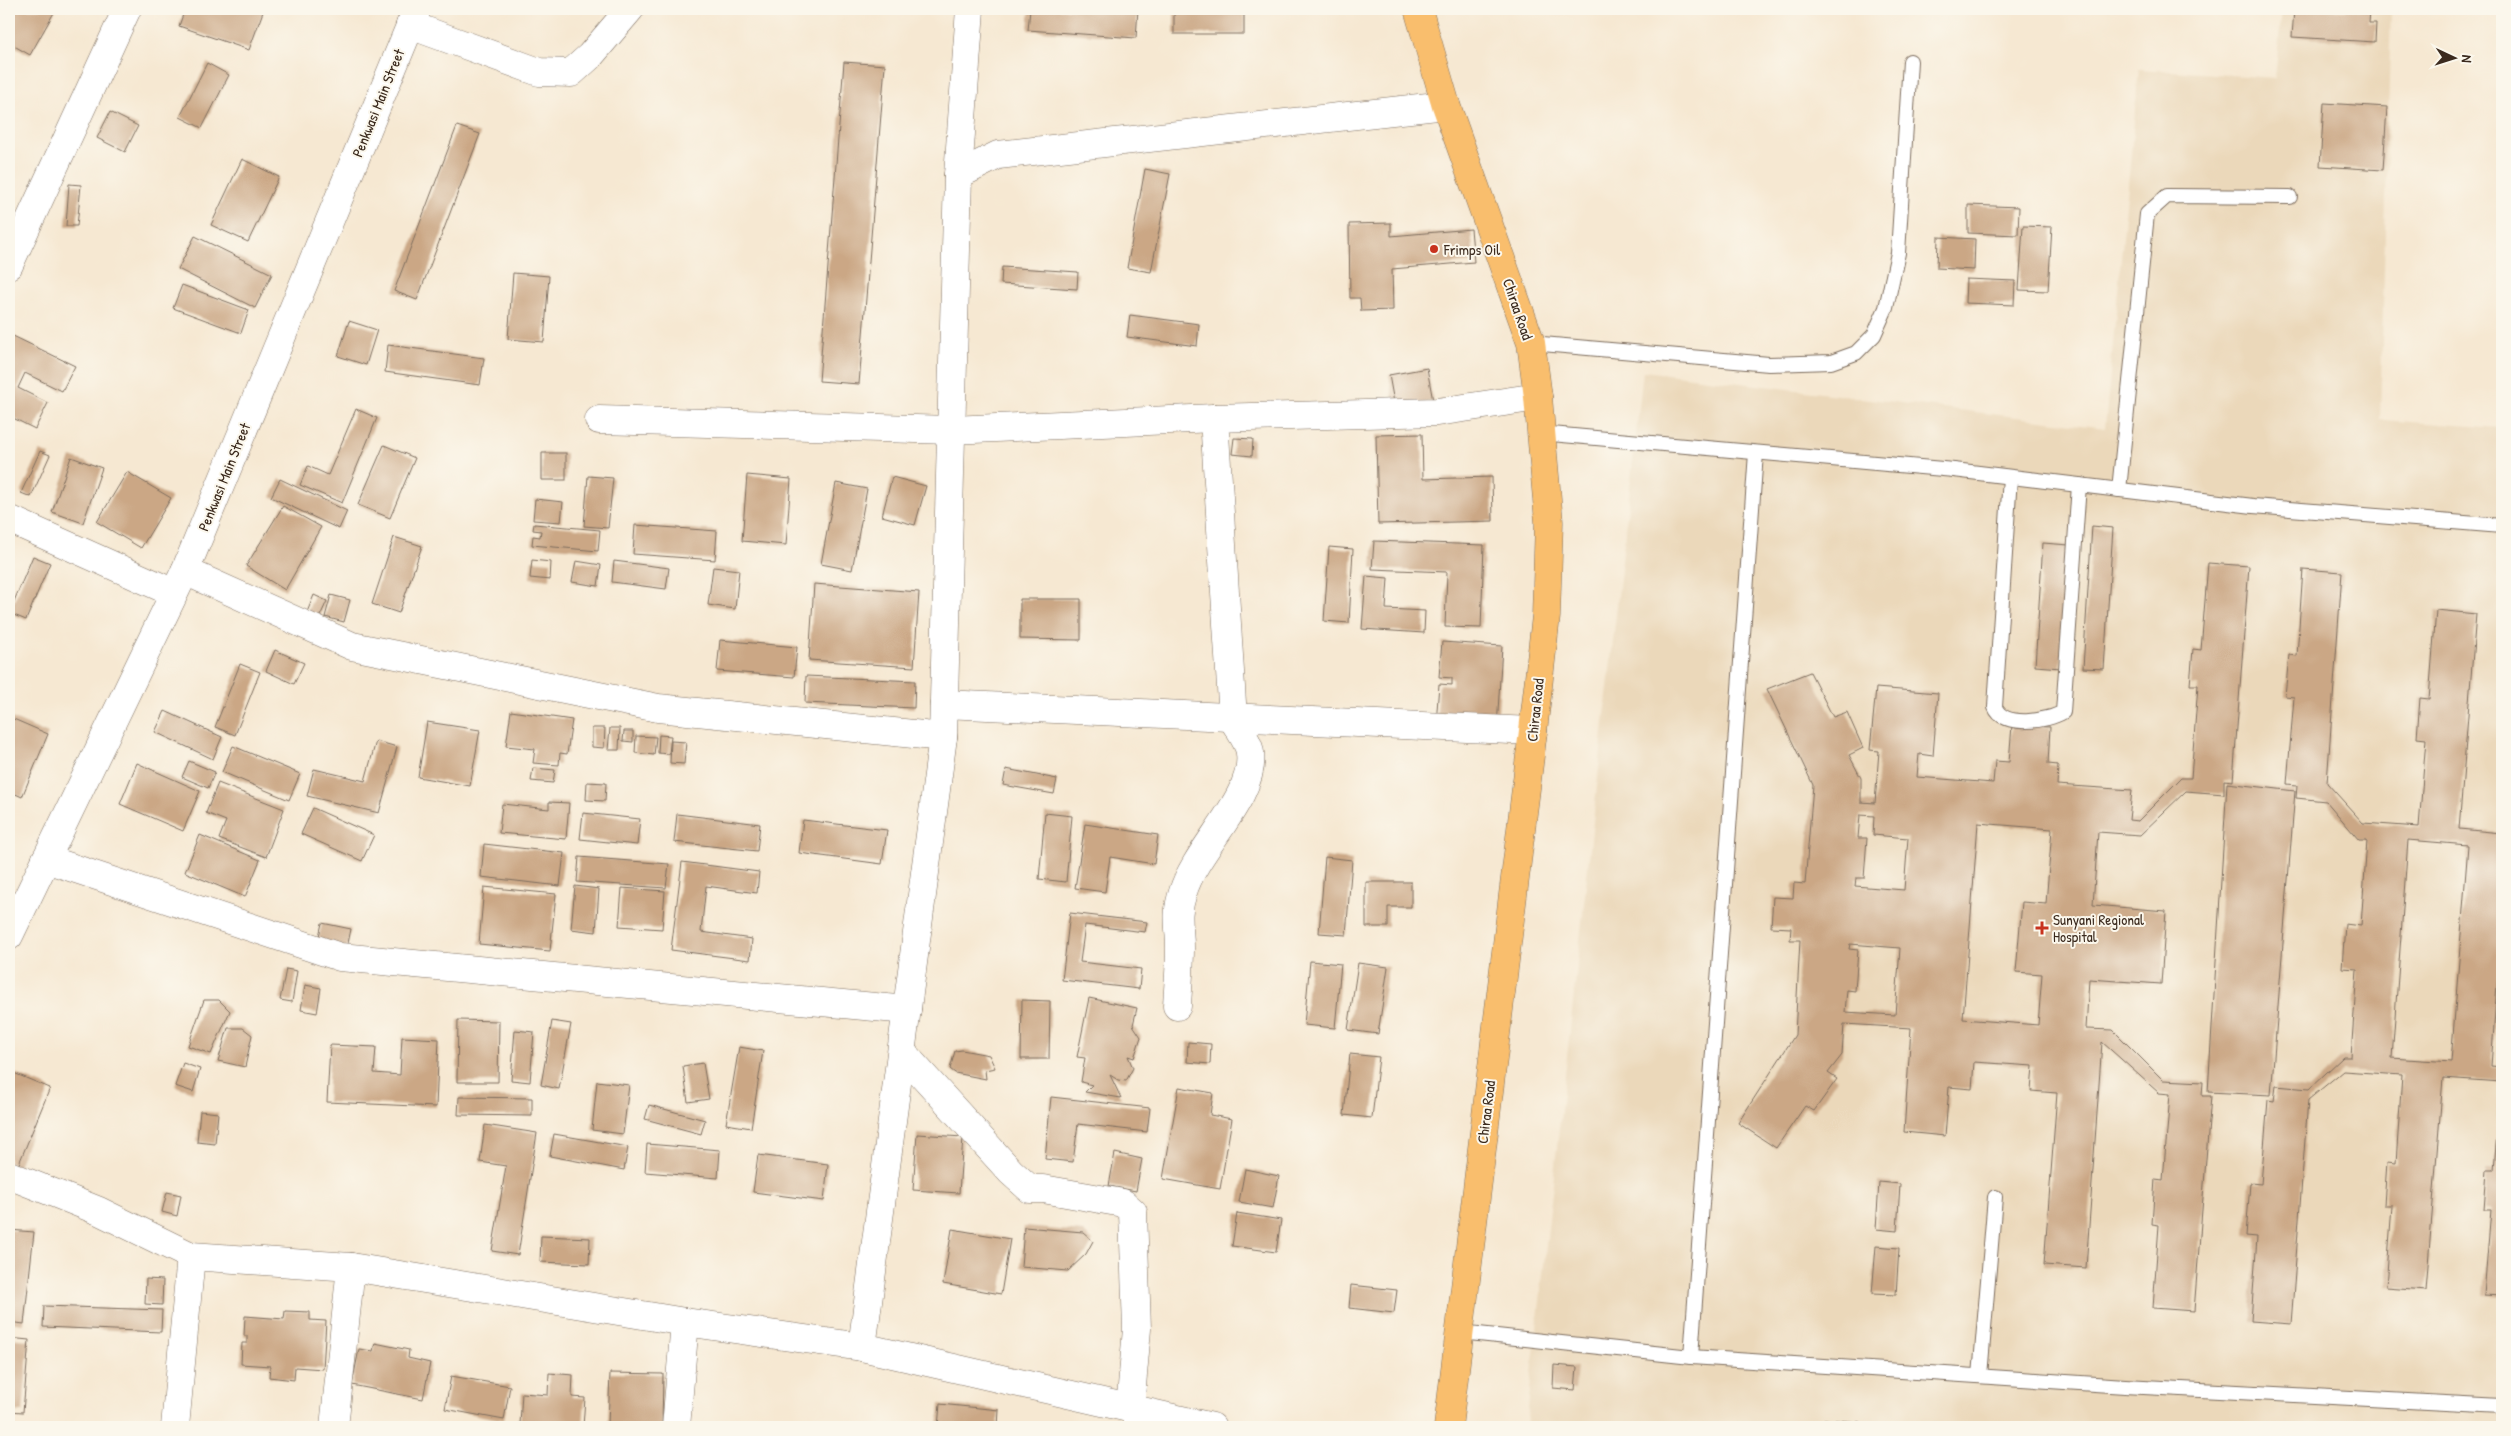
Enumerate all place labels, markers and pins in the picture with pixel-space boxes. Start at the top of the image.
place label: Frimps Oil [1443,239,1500,260]
marker: Frimps Oil [1428,243,1440,255]
place label: Sunyani Regional Hospital [2053,909,2144,947]
marker: Sunyani Regional Hospital [2035,921,2049,935]

